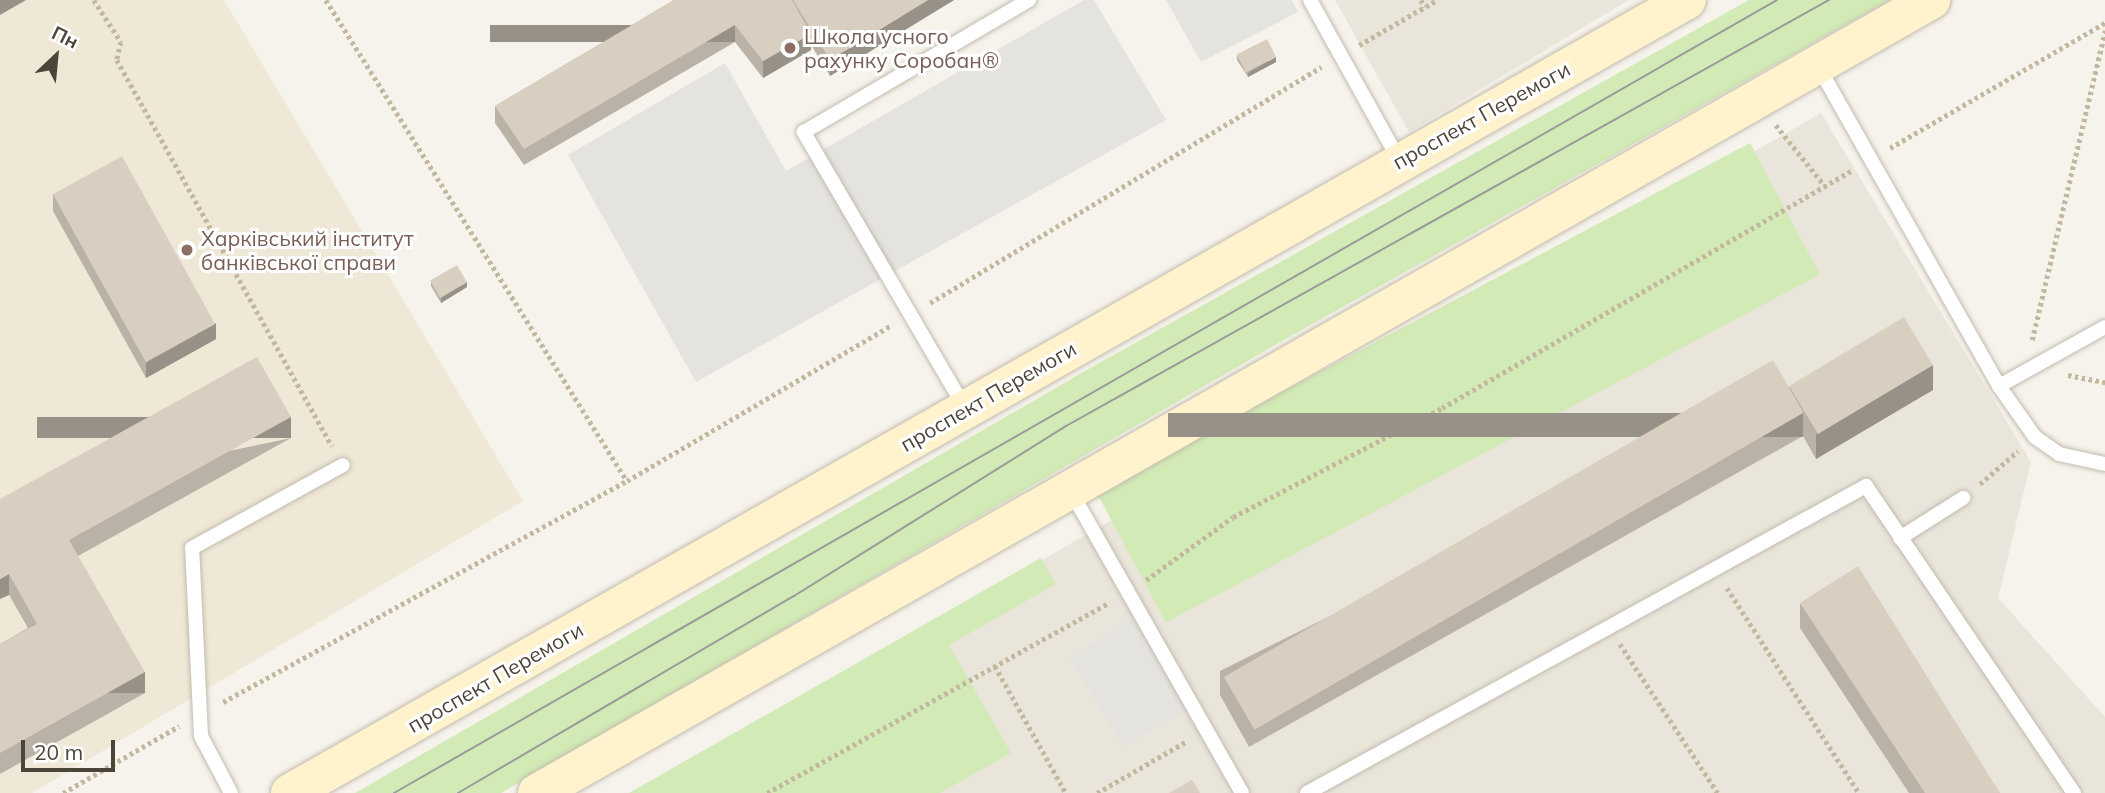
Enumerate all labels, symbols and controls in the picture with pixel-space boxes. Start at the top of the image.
north arrow [21,21,91,91]
text: Пн [48,21,82,54]
place label: Школа усного рахунку Соробан® [804,23,999,73]
marker: Школа усного рахунку Соробан® [782,40,798,56]
street label: проспект Перемоги [1388,56,1574,174]
place label: Харківський інститут банківської справи [201,225,413,275]
marker: Харківський інститут банківської справи [179,242,195,258]
street label: проспект Перемоги [896,335,1080,457]
street label: проспект Перемоги [403,616,587,738]
scale bar [24,726,119,770]
text: 20 m [34,739,83,765]

